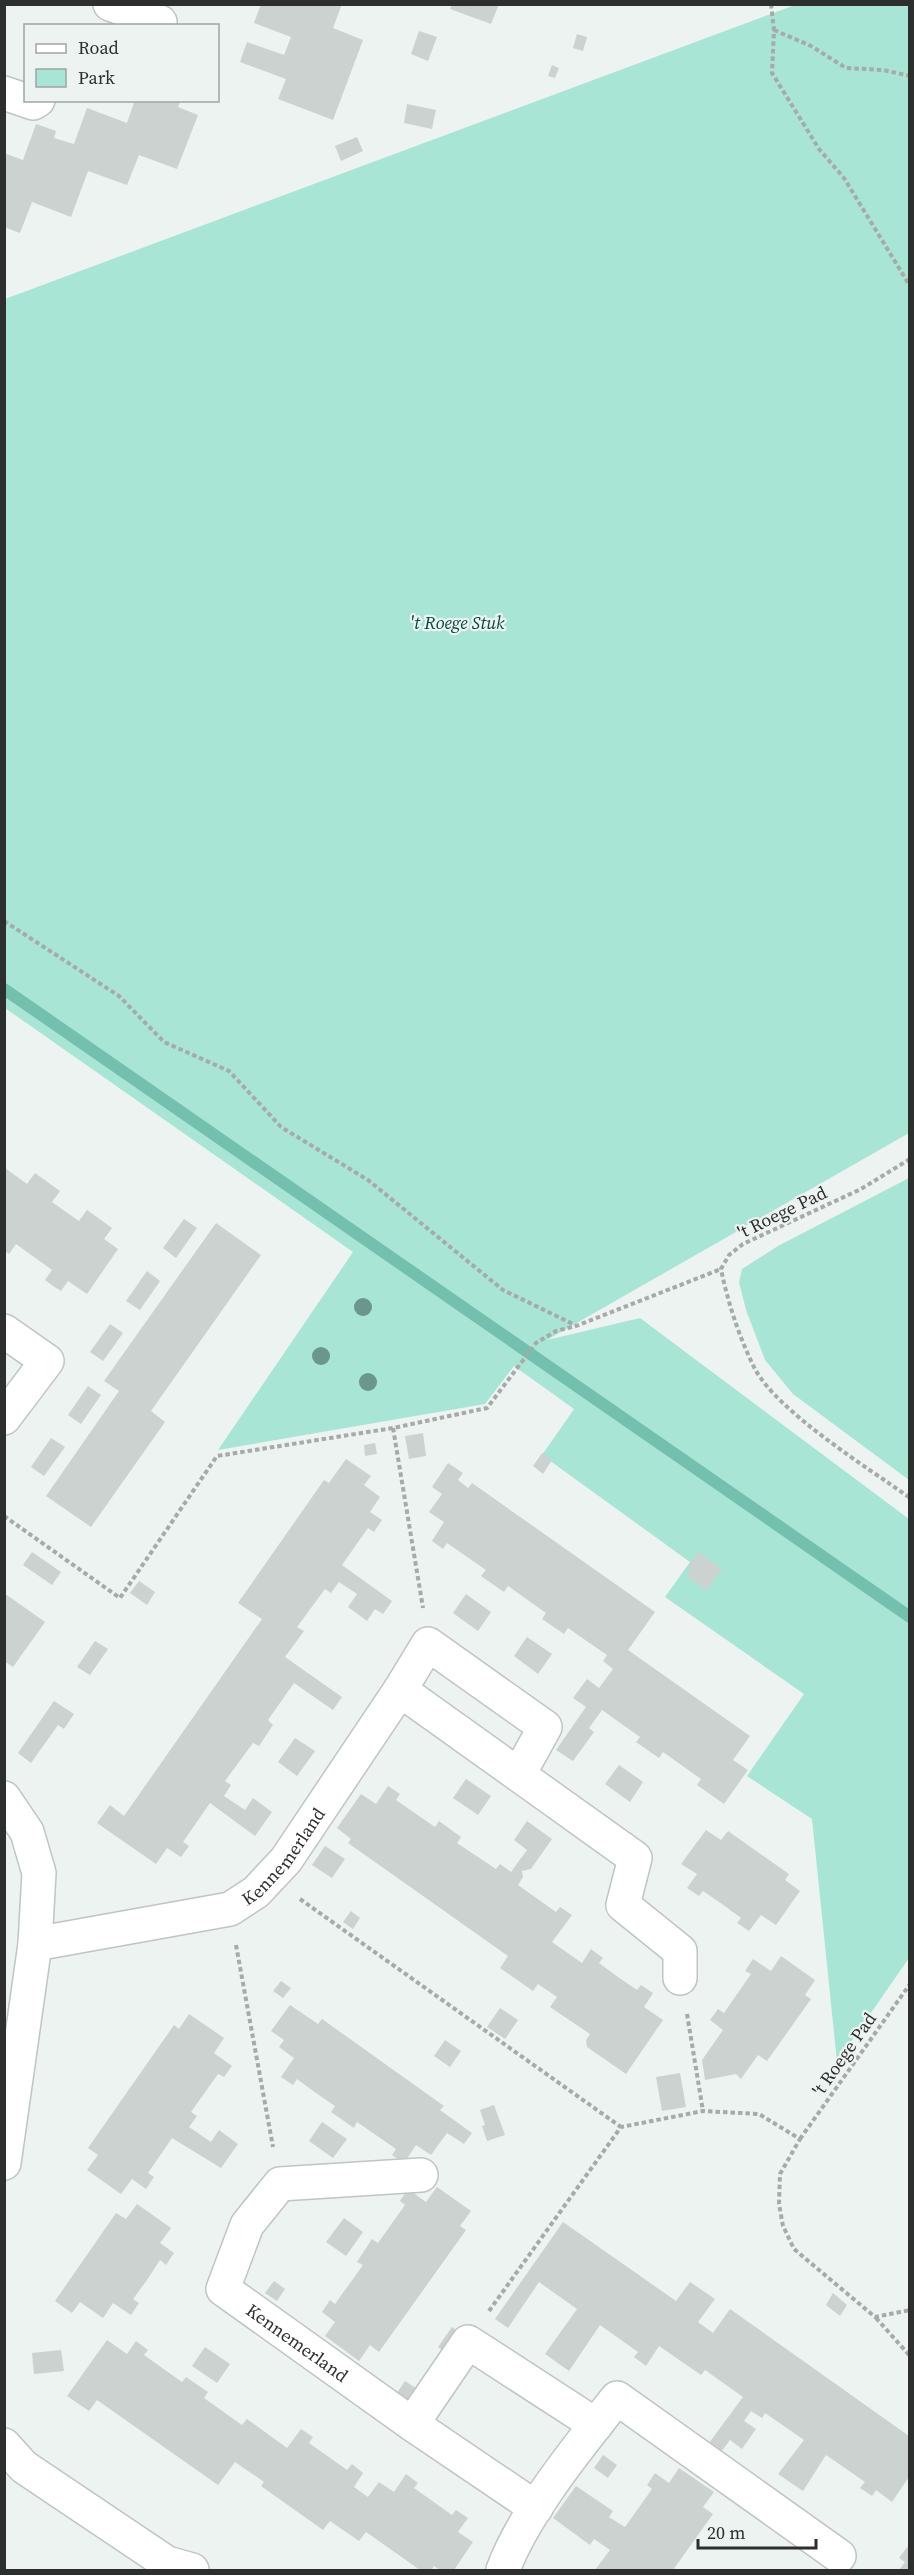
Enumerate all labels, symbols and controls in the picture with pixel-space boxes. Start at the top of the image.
legend [24,24,219,102]
text: Road [78,35,119,60]
text: Park [78,65,115,90]
park label: 't Roege Stuk [409,610,505,635]
street label: 't Roege Pad [733,1180,831,1244]
street label: Kennemerland [236,1802,330,1911]
street label: 't Roege Pad [806,2007,882,2101]
street label: Kennemerland [242,2297,354,2387]
scale bar [698,2512,816,2550]
text: 20 m [707,2520,745,2545]

